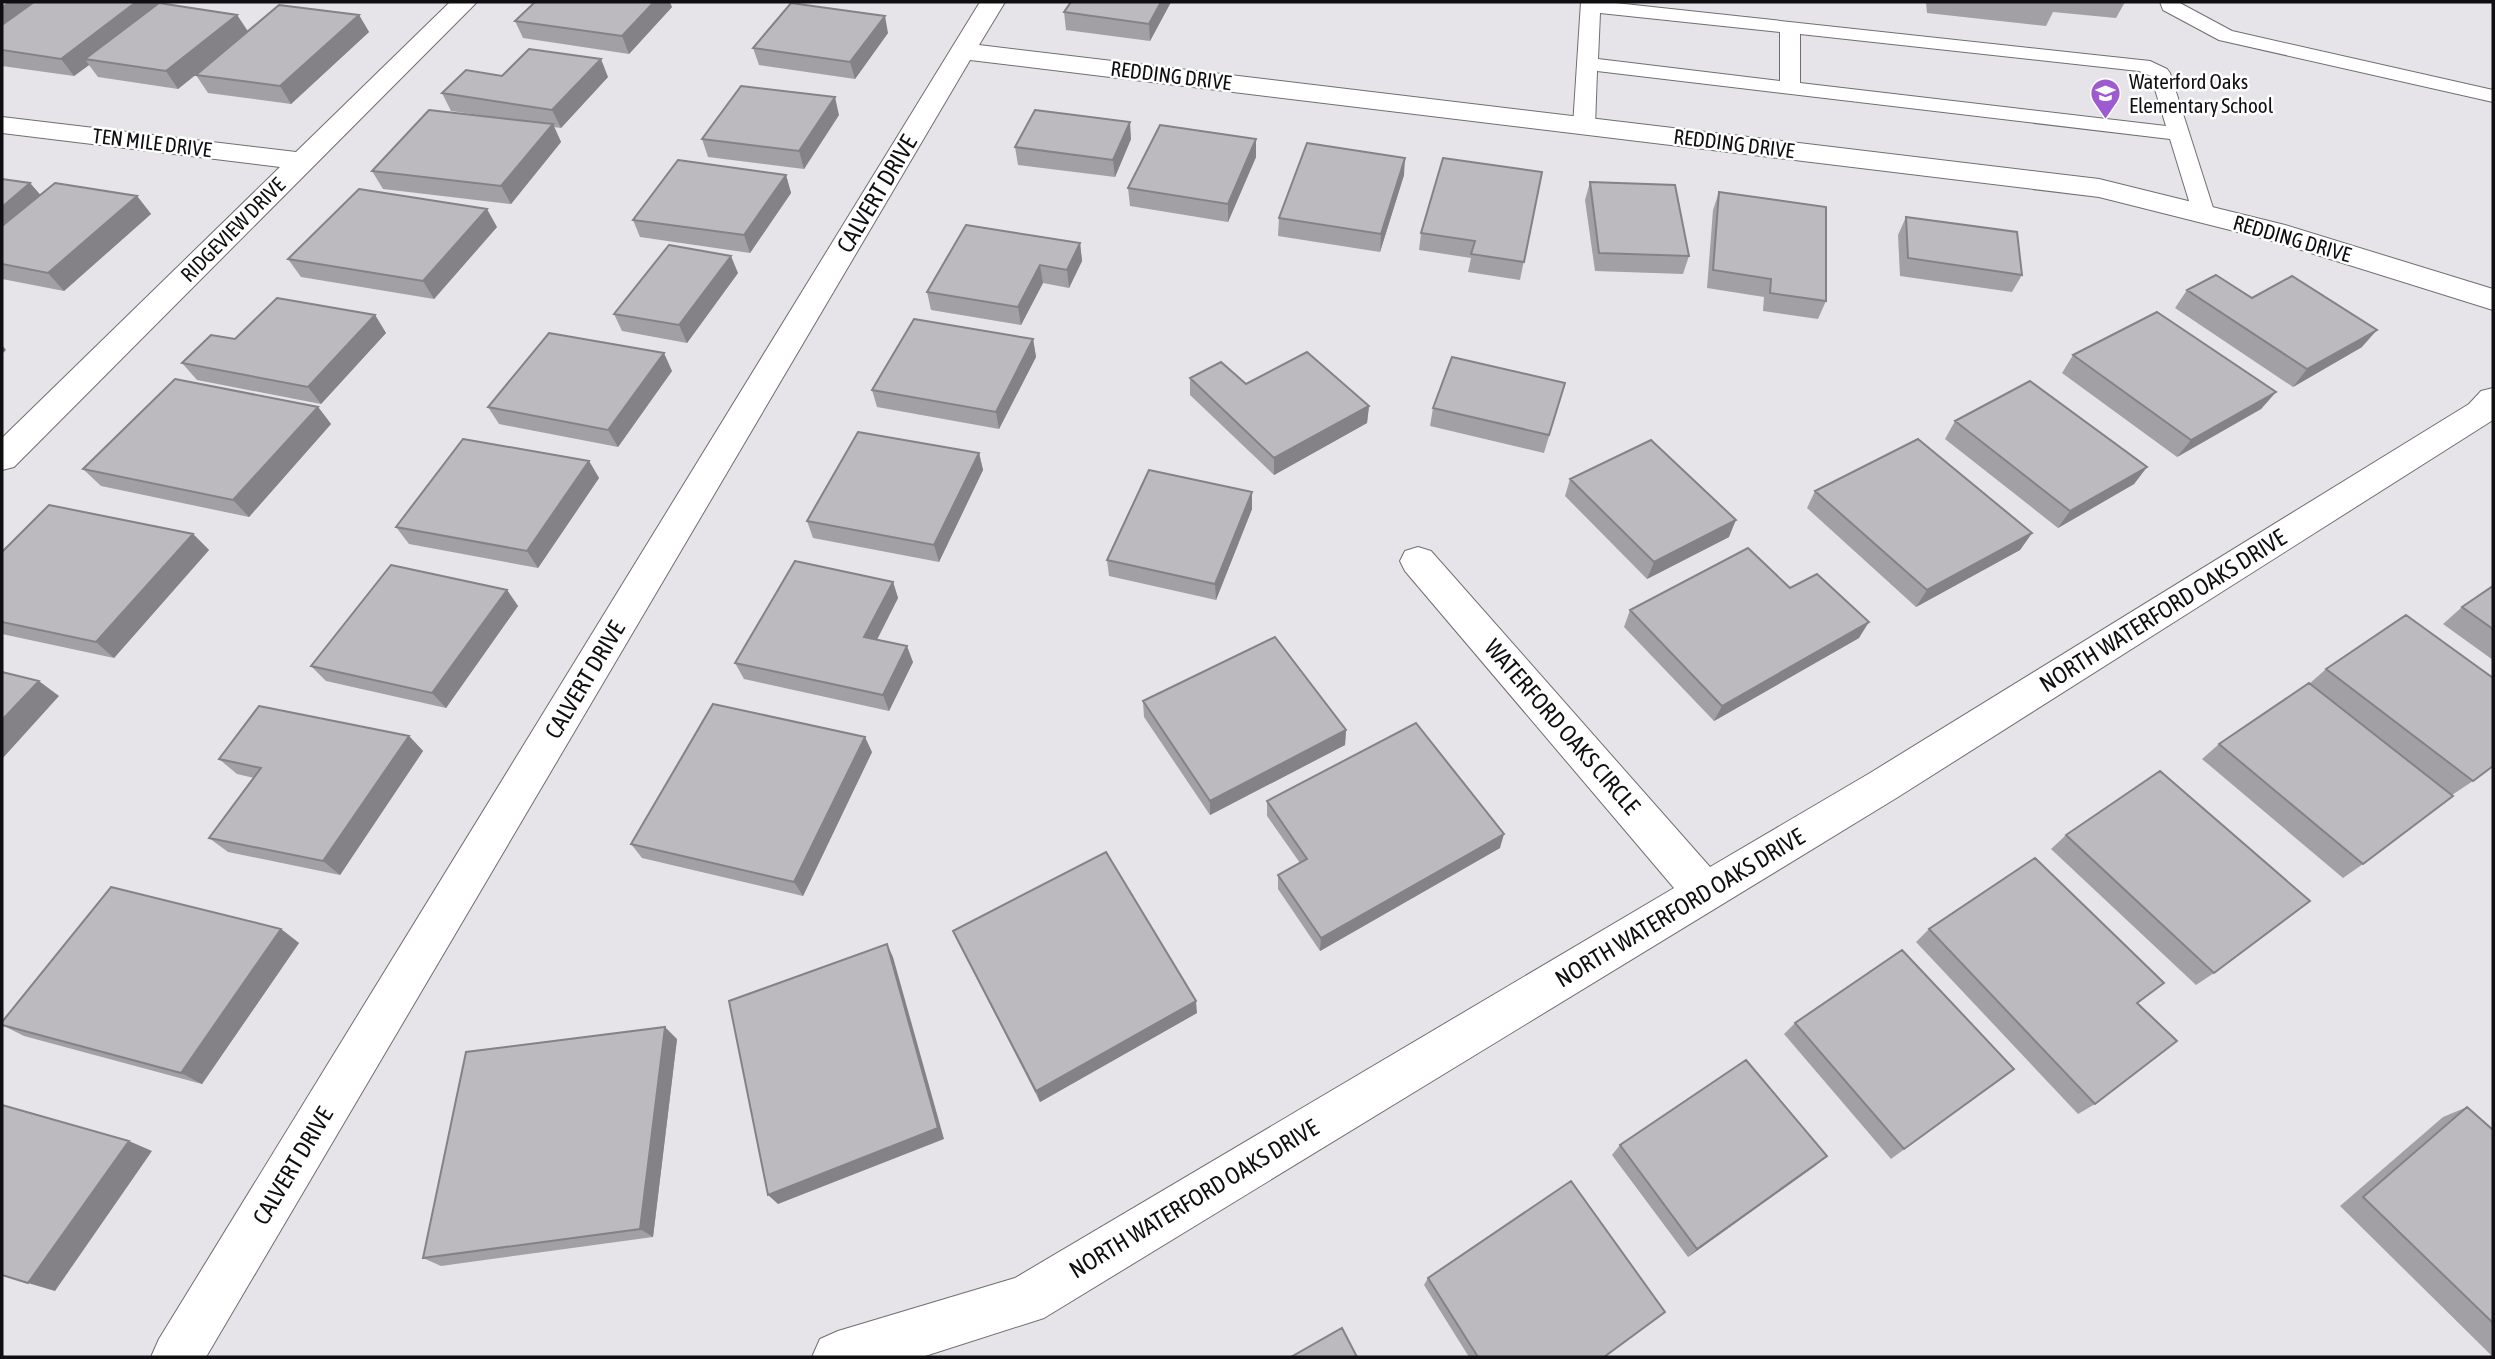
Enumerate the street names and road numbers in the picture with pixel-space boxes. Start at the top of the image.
street label: REDDING DRIVE [1109,56,1233,94]
street label: TEN MILE DRIVE [91,123,213,161]
street label: REDDING DRIVE [1672,124,1796,162]
street label: CALVERT DRIVE [831,130,922,257]
street label: RIDGEVIEW DRIVE [175,172,289,286]
street label: REDDING DRIVE [2231,210,2354,266]
street label: NORTH WATERFORD OAKS DRIVE [2035,524,2291,698]
street label: CALVERT DRIVE [539,616,630,743]
street label: WATERFORD OAKS CIRCLE [1479,634,1646,820]
street label: NORTH WATERFORD OAKS DRIVE [1551,823,1809,993]
street label: CALVERT DRIVE [247,1102,338,1229]
street label: NORTH WATERFORD OAKS DRIVE [1065,1114,1323,1284]

